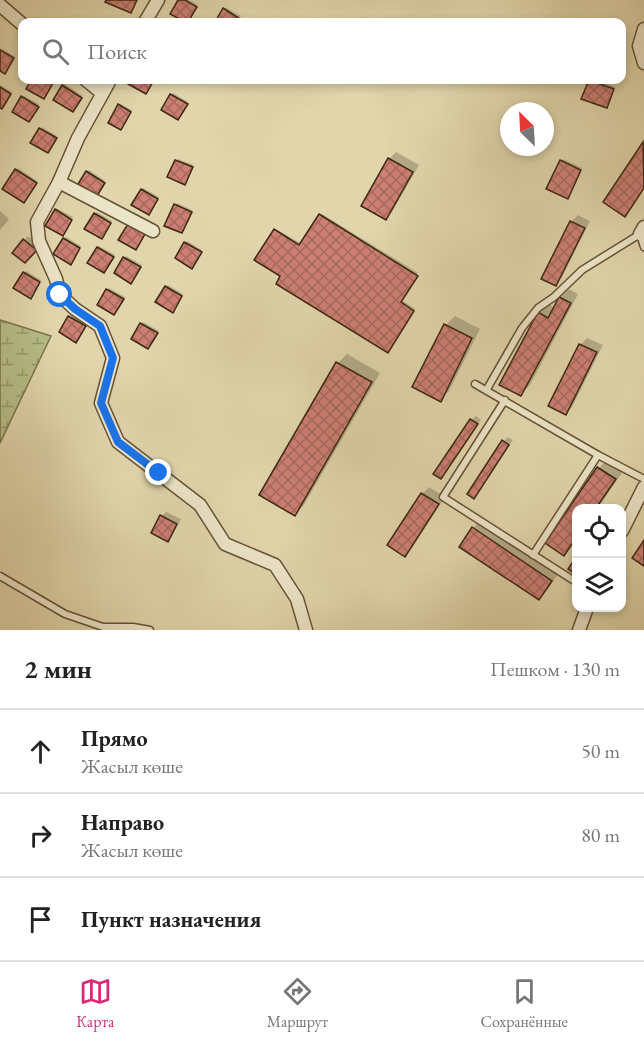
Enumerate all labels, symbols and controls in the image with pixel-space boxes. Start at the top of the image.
search box [18,18,626,84]
icon: search [39,35,72,68]
text: Поиск [87,37,147,66]
north arrow [500,102,554,156]
route start [46,281,72,307]
route end [145,459,171,485]
map controls [572,504,626,612]
button: locate [572,504,626,558]
button: layers [572,558,626,612]
text: 2 мин [24,652,92,686]
text: Пешком · 130 m [490,656,620,682]
text: Прямо [81,724,148,753]
icon: ahead [24,735,57,768]
text: 50 m [581,738,620,764]
text: Жасыл көше [81,753,183,779]
text: Направо [81,808,164,837]
icon: right [24,819,57,852]
text: 80 m [581,822,620,848]
text: Жасыл көше [81,837,183,863]
icon: arrive [24,903,57,936]
text: Пункт назначения [81,905,261,934]
tab: Карта [76,975,114,1032]
tab: Маршрут [267,975,328,1032]
tab: Сохранённые [481,975,568,1032]

